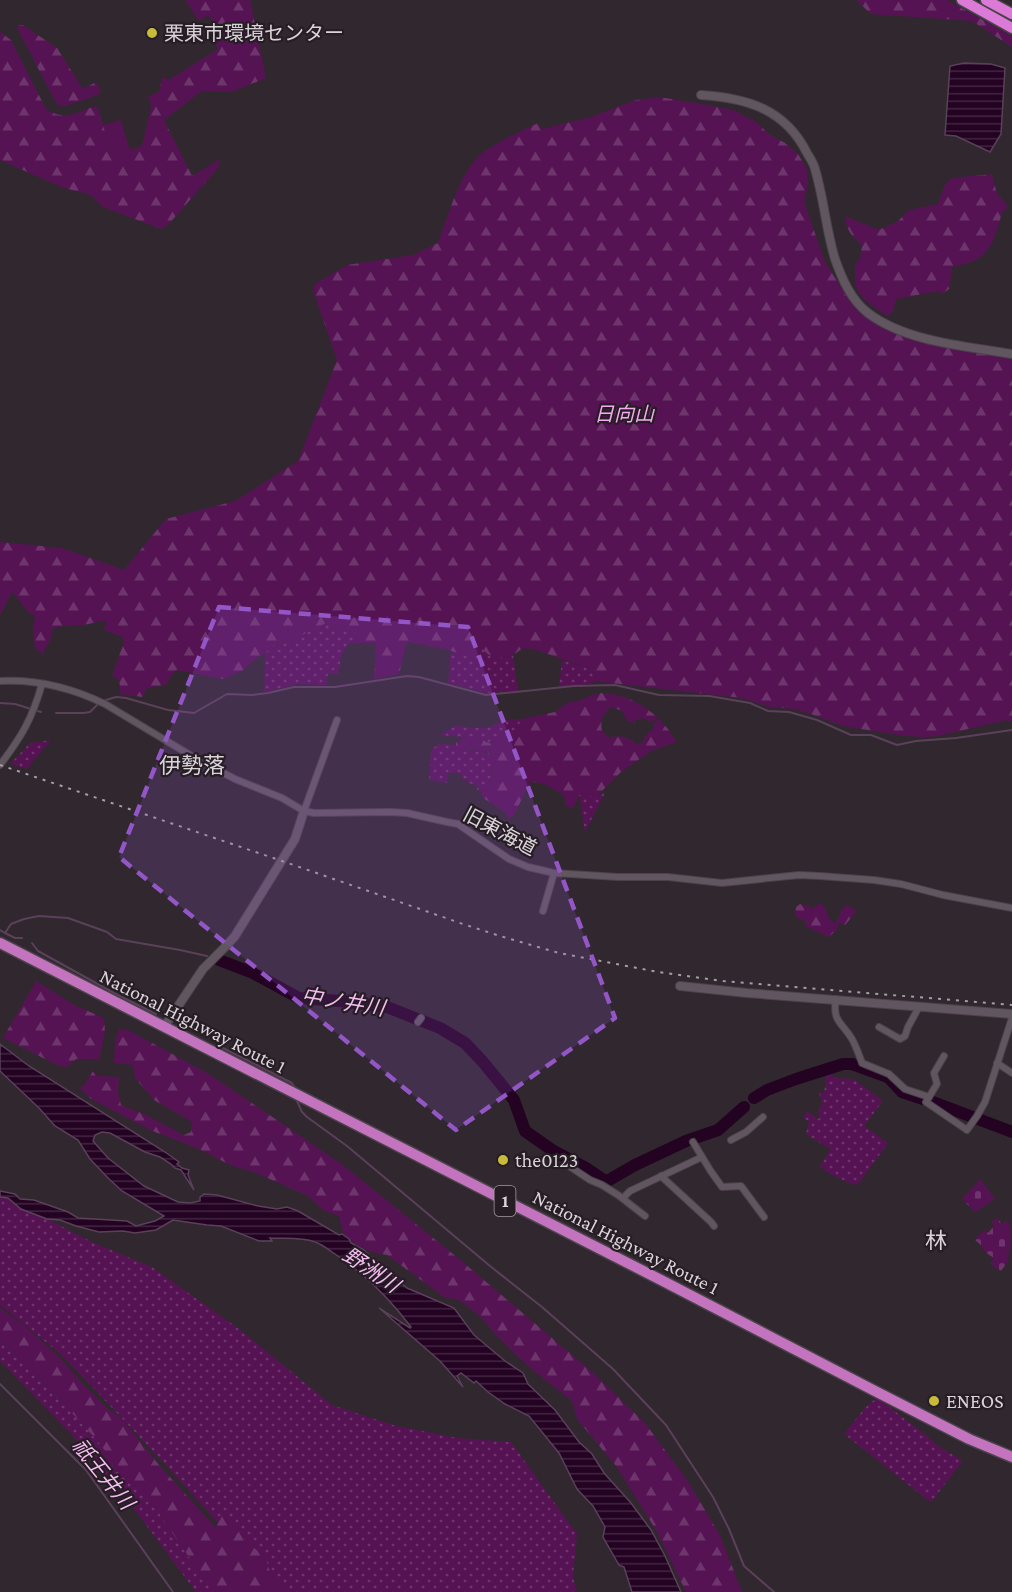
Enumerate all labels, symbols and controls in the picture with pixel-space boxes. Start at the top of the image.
place label: 栗東市環境センター [164,22,344,44]
marker: 栗東市環境センター [145,26,159,40]
park label: 日向山 [594,403,655,425]
district label: 伊勢落 [159,753,225,778]
street label: 旧東海道 [460,803,540,859]
street label: National Highway Route 1 [96,965,290,1078]
water label: 中ノ井川 [300,984,388,1021]
place label: the0123 [515,1149,578,1171]
marker: the0123 [496,1153,510,1167]
road number: 1 [494,1186,516,1216]
street label: National Highway Route 1 [529,1186,723,1299]
district label: 林 [925,1228,947,1253]
water label: 野洲川 [338,1242,405,1299]
place label: ENEOS [946,1390,1004,1412]
marker: ENEOS [927,1394,941,1408]
water label: 祇王井川 [67,1434,140,1516]

